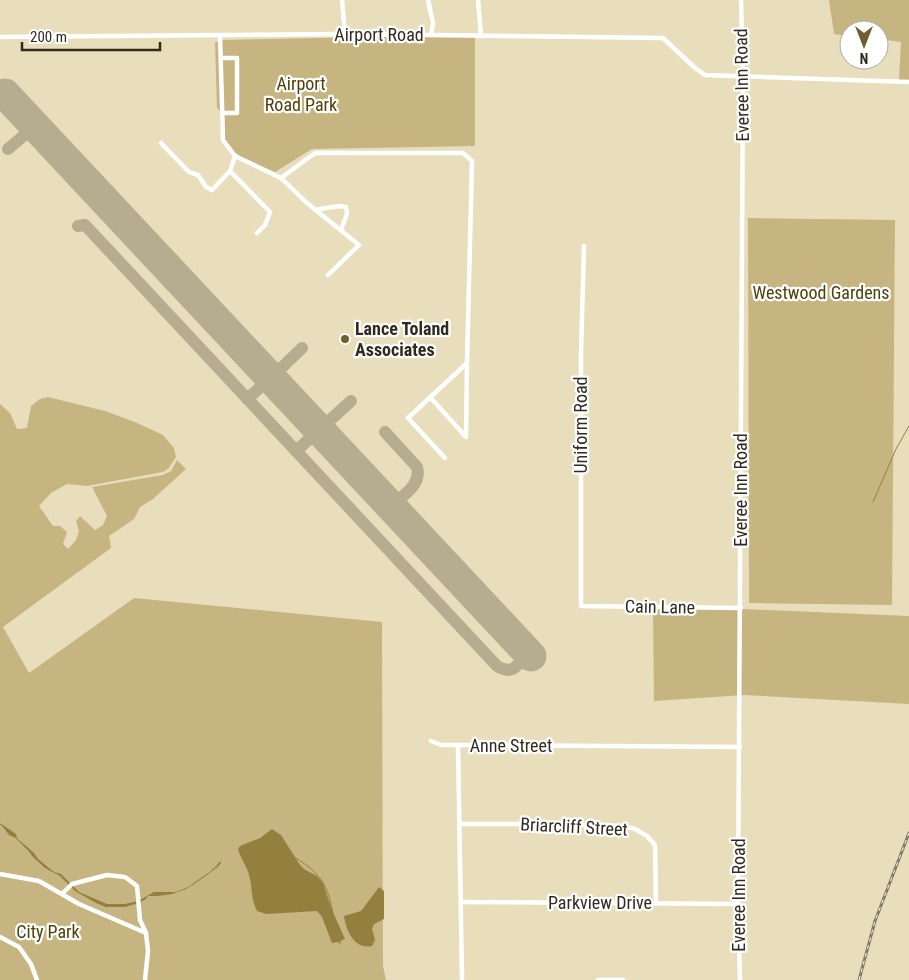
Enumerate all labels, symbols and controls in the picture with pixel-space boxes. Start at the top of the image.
scale bar [22,20,160,52]
north arrow [839,20,889,70]
street label: Airport Road [334,24,424,45]
text: 200 m [30,28,67,46]
street label: Everee Inn Road [730,28,753,142]
text: N [860,50,868,66]
park label: Airport Road Park [265,73,337,115]
park label: Westwood Gardens [752,282,890,303]
place label: Lance Toland Associates [355,318,449,360]
marker: Lance Toland Associates [339,333,351,345]
street label: Uniform Road [570,377,591,474]
street label: Everee Inn Road [730,433,751,547]
street label: Cain Lane [625,595,695,618]
street label: Anne Street [470,735,552,756]
street label: Briarcliff Street [520,813,628,840]
street label: Everee Inn Road [728,838,749,952]
street label: Parkview Drive [548,892,652,913]
park label: City Park [16,921,80,942]

